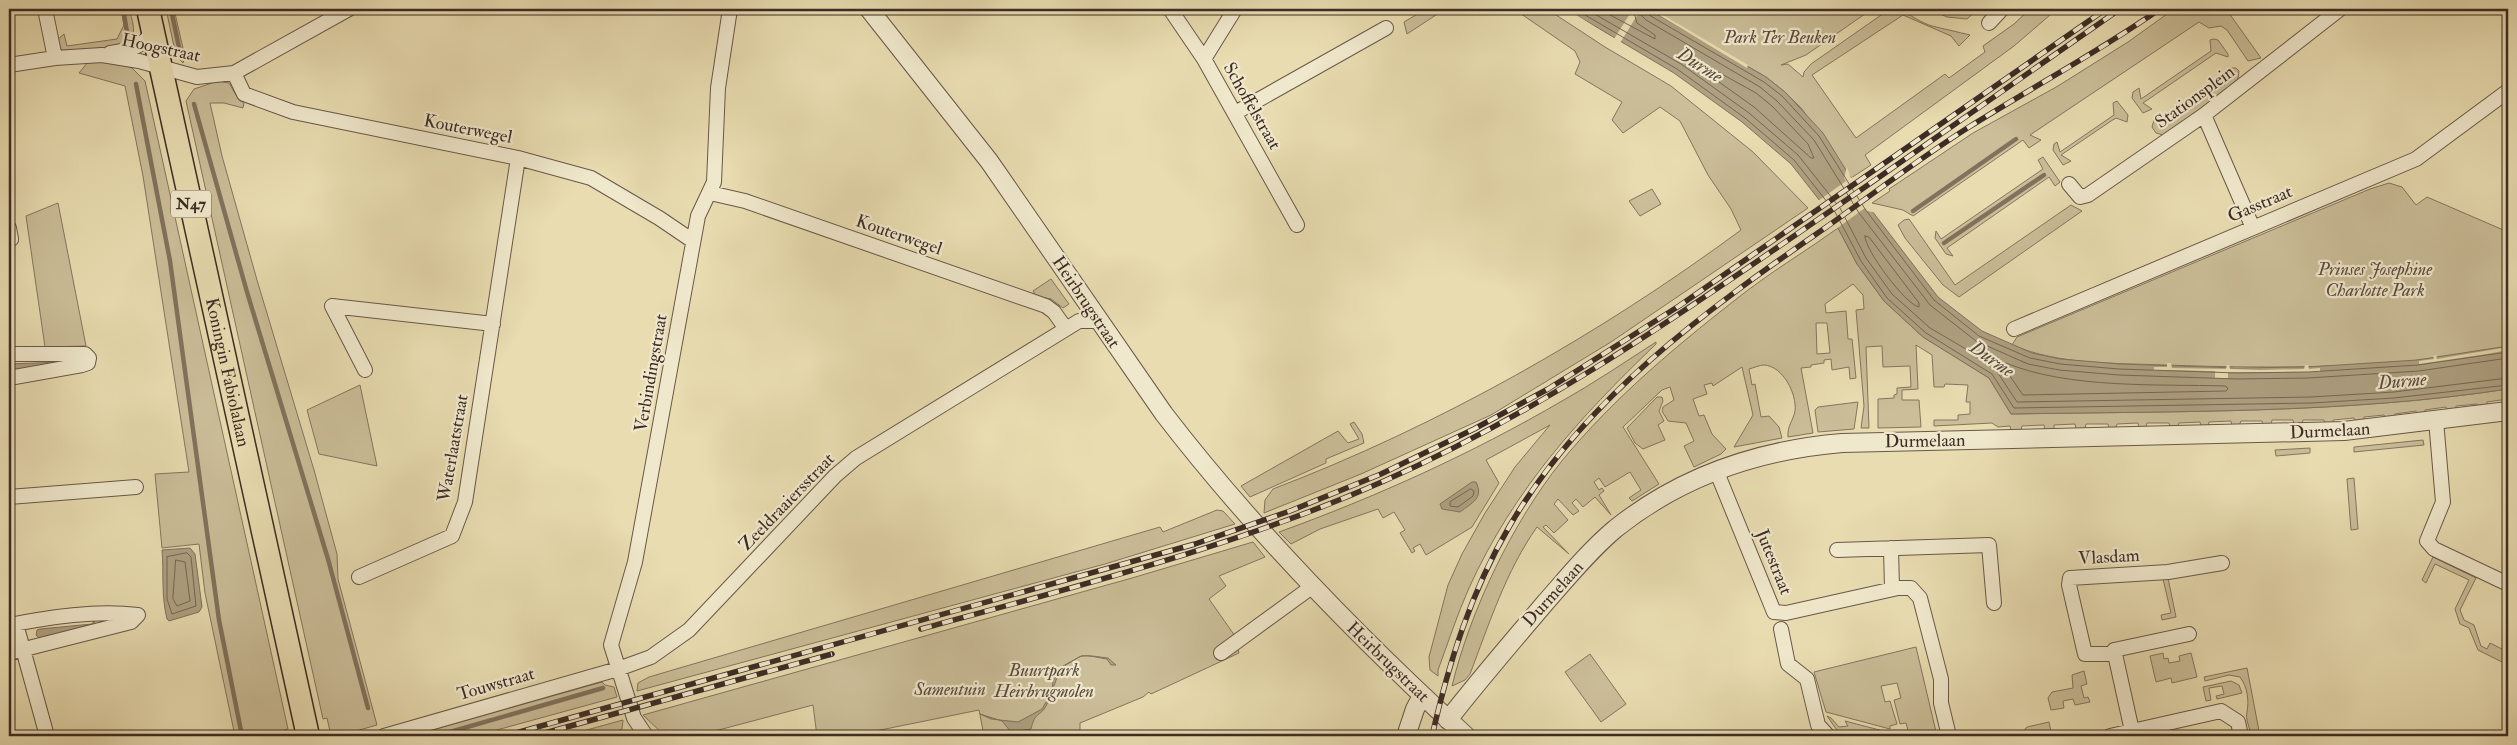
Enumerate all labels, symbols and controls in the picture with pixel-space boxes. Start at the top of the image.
park label: Park Ter Beuken [1723,26,1836,49]
street label: Hoogstraat [119,28,203,68]
water label: Durme [1672,41,1728,88]
street label: Schoffelstraat [1218,58,1286,154]
street label: Stationsplein [2151,60,2239,134]
street label: Kouterwegel [422,109,515,149]
street label: Gasstraat [2224,180,2296,228]
road number: N47 [171,190,211,218]
street label: Kouterwegel [853,210,946,261]
street label: Heirbrugstraat [1047,251,1125,353]
park label: Prinses Josephine Charlotte Park [2317,258,2433,302]
street label: Koningin Fabiolalaan [200,296,256,449]
street label: Verbindingstraat [629,312,673,434]
water label: Durme [1964,335,2019,383]
water label: Durme [2376,367,2428,395]
street label: Waterlaatstraat [432,392,474,505]
street label: Durmelaan [2289,417,2371,445]
street label: Durmelaan [1884,429,1966,453]
street label: Zeeldraaiersstraat [734,448,840,556]
street label: Jutestraat [1750,525,1798,598]
street label: Vlasdam [2078,544,2140,570]
street label: Durmelaan [1517,556,1589,632]
street label: Heirbrugstraat [1342,617,1434,707]
park label: Buurtpark Heirbrugmolen [993,659,1094,703]
street label: Touwstraat [455,662,537,706]
park label: Samentuin [913,678,986,701]

